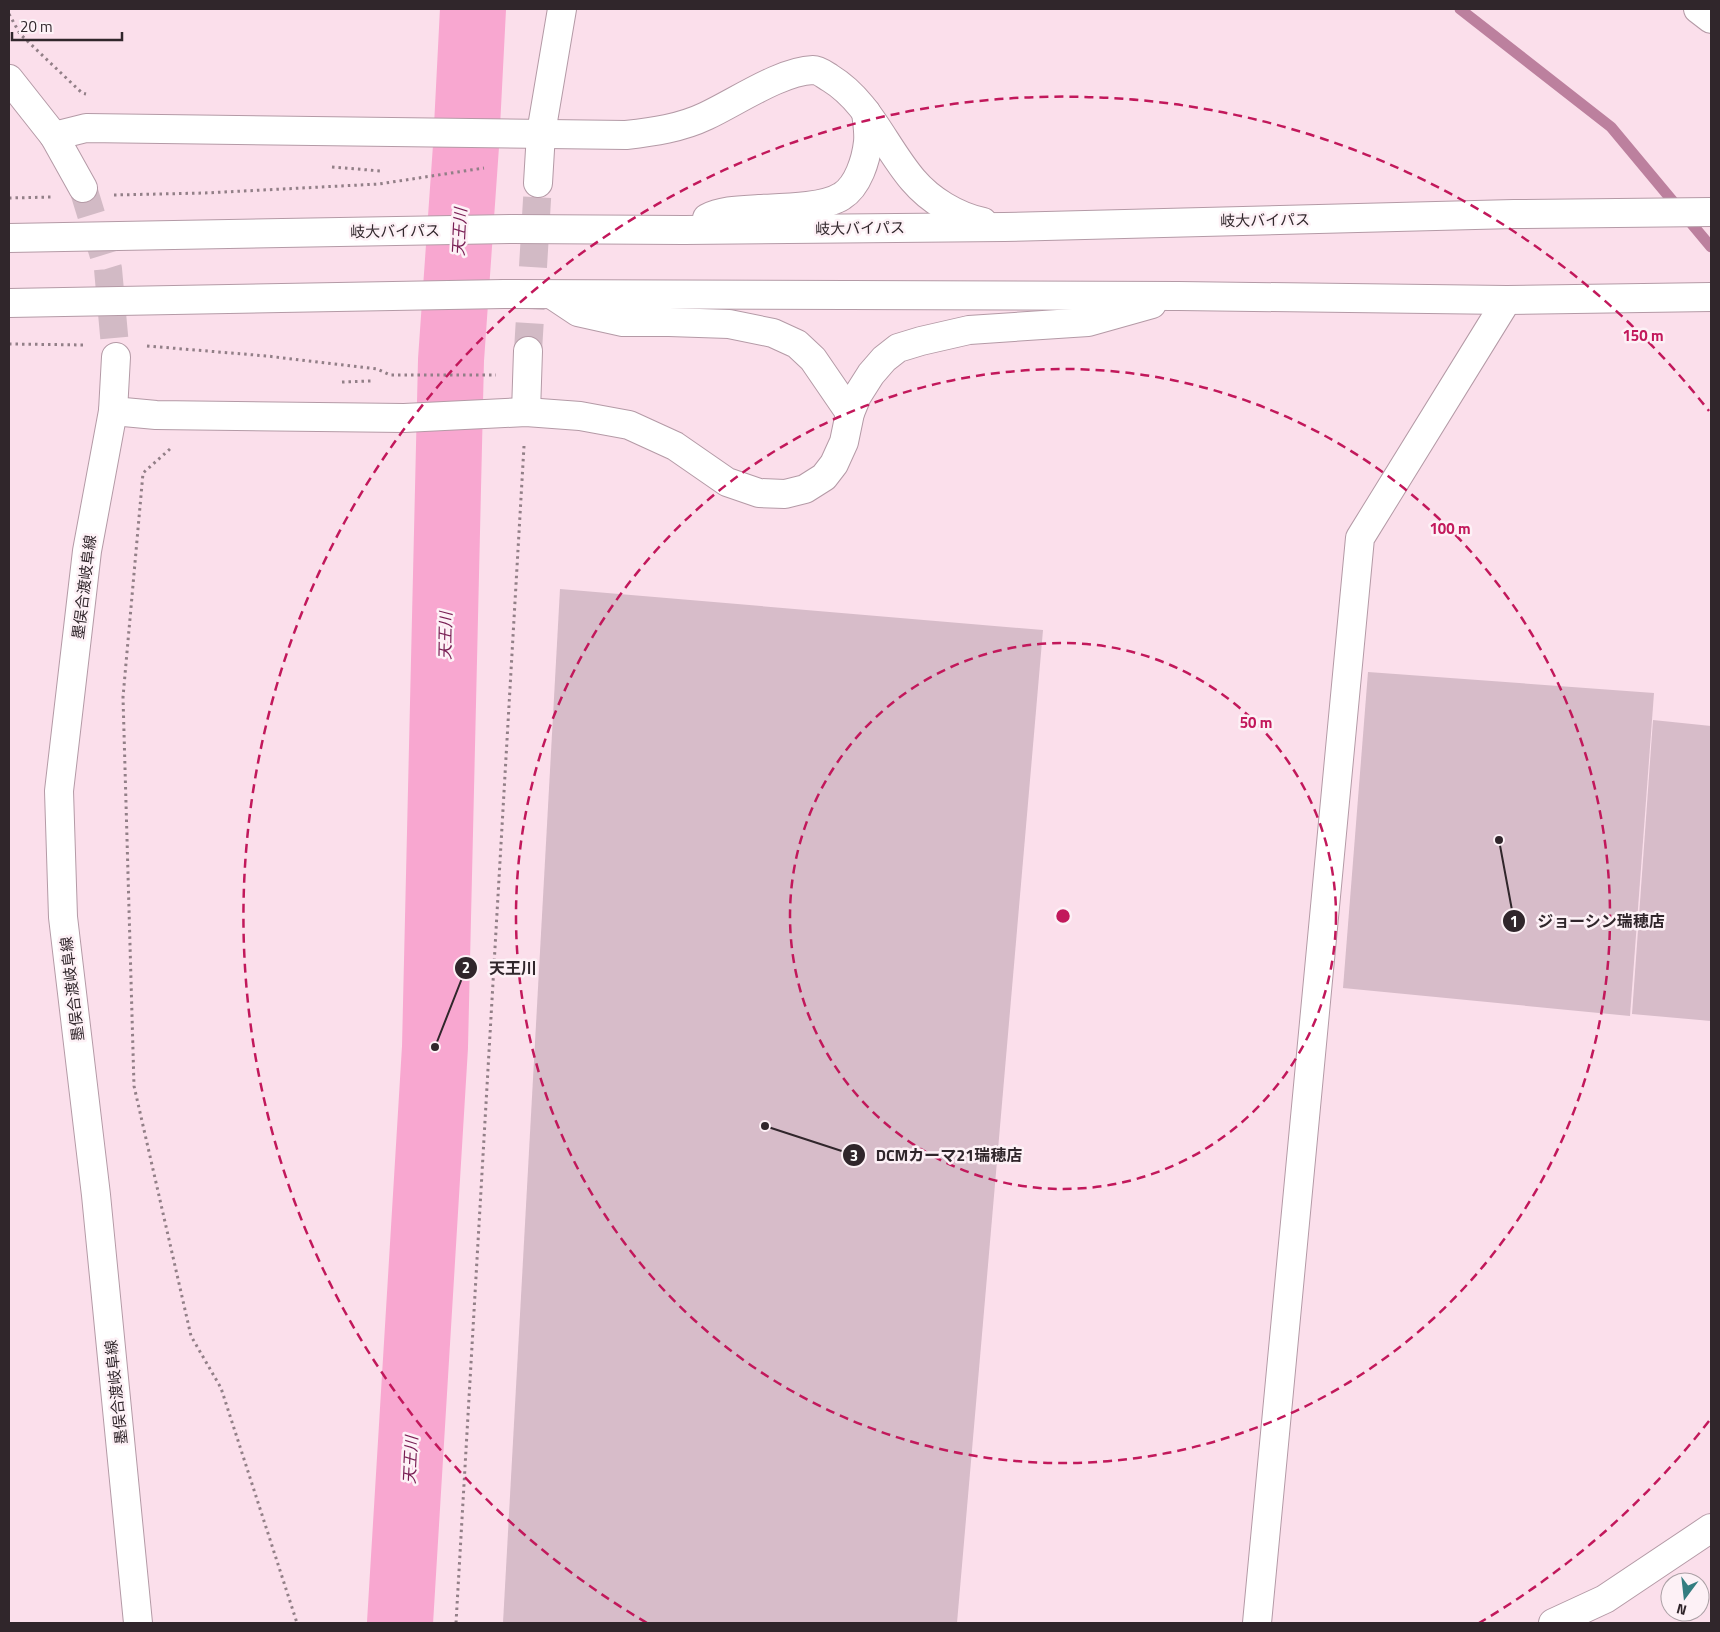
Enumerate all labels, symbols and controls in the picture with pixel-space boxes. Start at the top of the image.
scale bar [12,10,122,42]
text: 20 m [20,15,53,38]
water label: 天王川 [446,205,472,257]
street label: 岐大バイパス [1220,208,1310,232]
street label: 岐大バイパス [815,216,905,240]
street label: 岐大バイパス [350,219,440,243]
text: 150 m [1622,324,1664,347]
text: 100 m [1429,517,1471,540]
street label: 墨俣合渡岐阜線 [66,533,102,641]
water label: 天王川 [433,610,457,660]
text: 50 m [1240,711,1272,734]
callout: ジョーシン瑞穂店 [1502,906,1675,937]
centre of rings [1054,907,1072,925]
text: ジョーシン瑞穂店 [1537,909,1665,933]
text: 1 [1510,910,1518,933]
street label: 墨俣合渡岐阜線 [54,935,90,1043]
callout: 天王川 [454,953,547,984]
text: 2 [462,956,470,979]
text: 天王川 [489,956,537,980]
callout: DCMカーマ21瑞穂店 [841,1140,1033,1171]
text: DCMカーマ21瑞穂店 [876,1143,1022,1167]
text: 3 [850,1144,858,1167]
street label: 墨俣合渡岐阜線 [99,1339,133,1445]
water label: 天王川 [397,1433,423,1485]
north arrow [1660,1572,1710,1622]
text: N [1674,1599,1689,1621]

